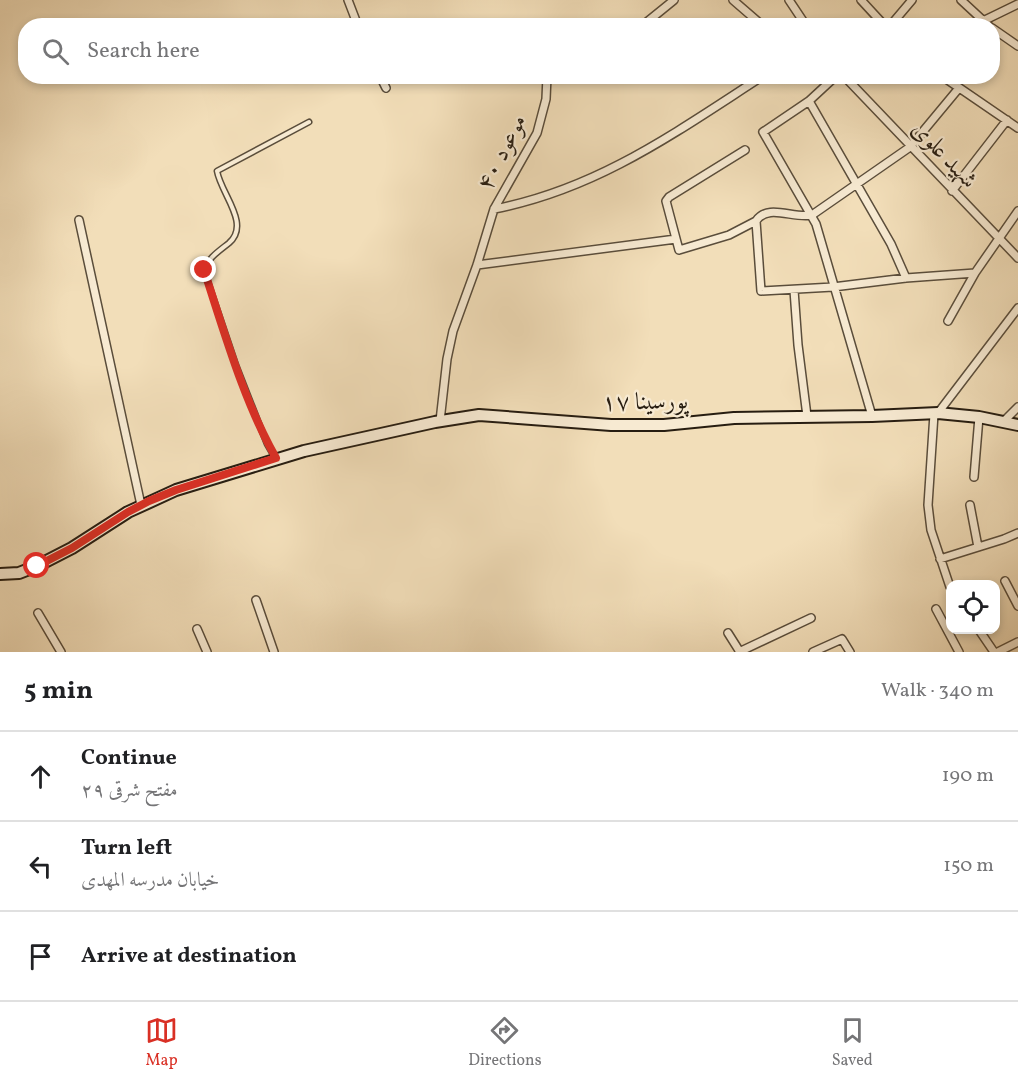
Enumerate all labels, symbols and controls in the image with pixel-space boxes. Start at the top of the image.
search box [18,18,1000,84]
icon: search [39,35,72,68]
text: Search here [87,36,200,67]
street label: موعود ۴۰ [469,109,536,197]
street label: شهید علوی [903,114,985,197]
route end [190,256,216,282]
street label: پورسینا ۱۷ [602,385,690,421]
route start [23,552,49,578]
map controls [946,580,1000,634]
button: locate [946,580,1000,634]
text: 5 min [24,673,93,709]
text: Walk · 340 m [881,677,994,705]
text: Continue [81,743,177,774]
icon: ahead [24,760,57,793]
text: 190 m [942,762,994,790]
text: مفتح شرقی ۲۹ [81,777,178,805]
text: Turn left [81,833,172,864]
icon: left [24,850,57,883]
text: 150 m [943,852,994,880]
text: خیابان مدرسه المهدی [81,867,219,895]
icon: arrive [24,940,57,973]
text: Arrive at destination [81,941,297,972]
tab: Map [145,1014,178,1072]
tab: Directions [468,1014,542,1072]
tab: Saved [832,1014,873,1072]

